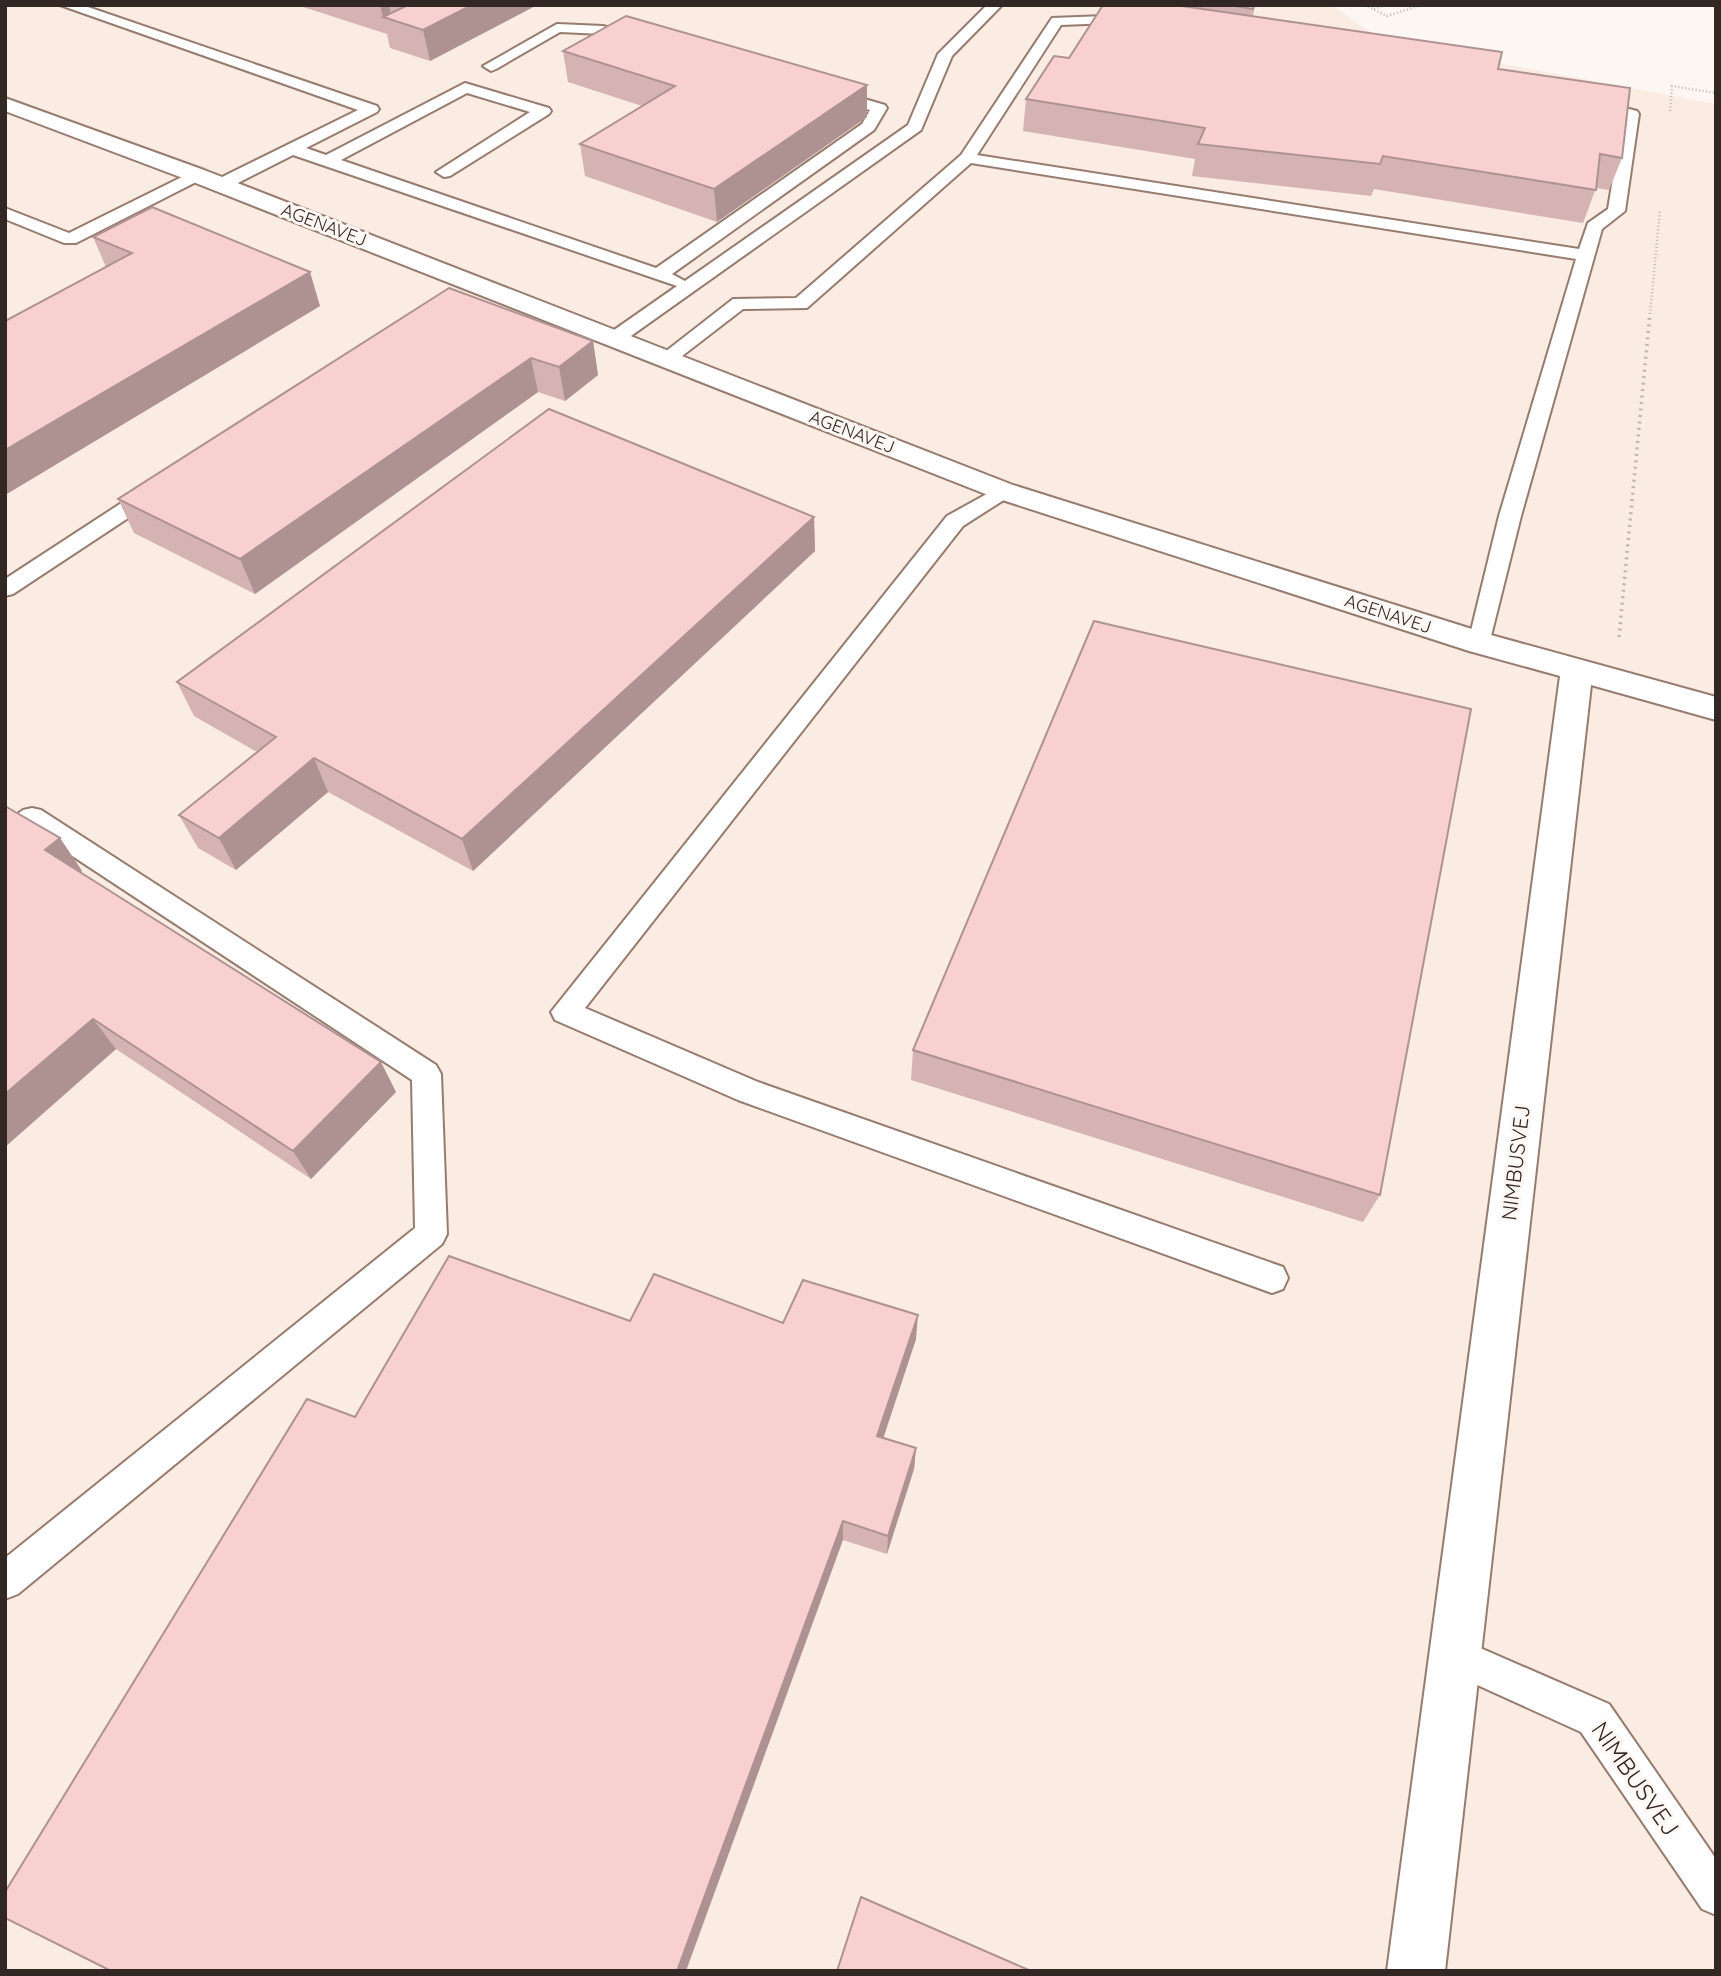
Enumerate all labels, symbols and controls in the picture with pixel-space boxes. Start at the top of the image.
street label: AGENAVEJ [278,198,370,251]
street label: AGENAVEJ [806,405,898,458]
street label: AGENAVEJ [1342,589,1434,638]
street label: NIMBUSVEJ [1495,1104,1535,1222]
street label: NIMBUSVEJ [1586,1716,1686,1841]

